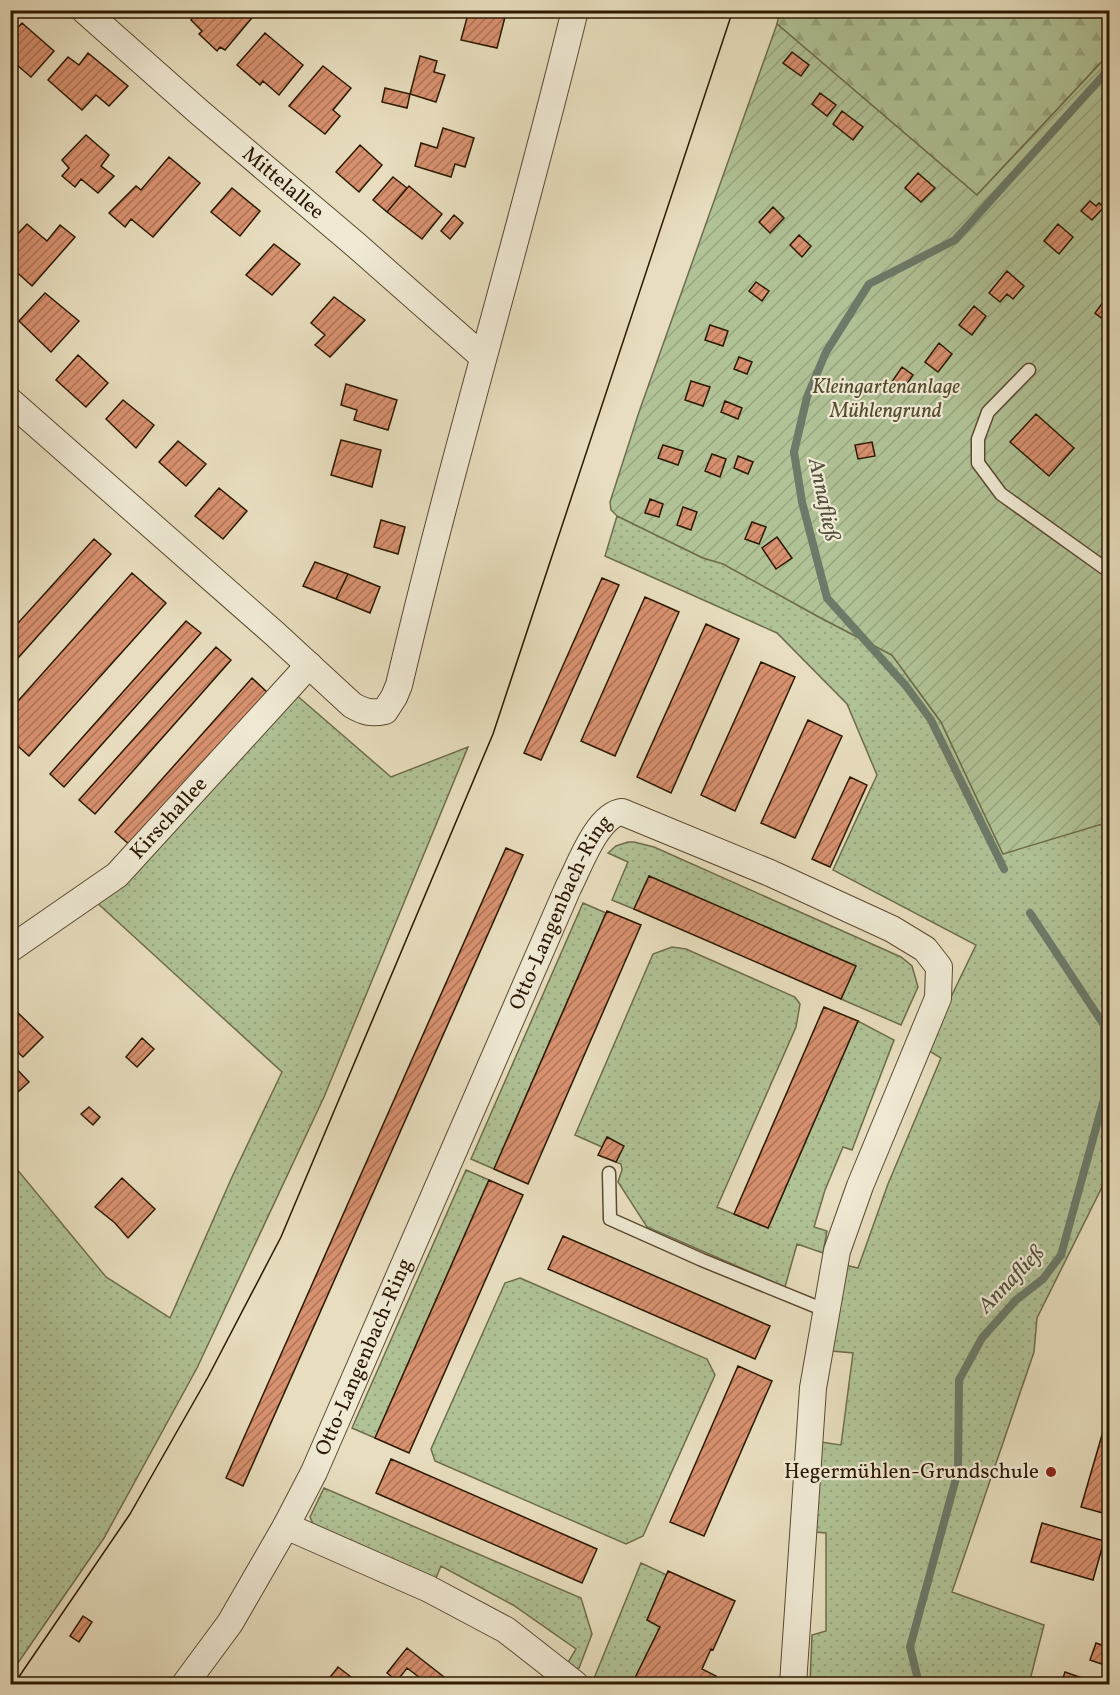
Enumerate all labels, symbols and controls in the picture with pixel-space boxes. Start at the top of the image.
street label: Mittelallee [236,140,330,227]
park label: Kleingartenanlage Mühlengrund [812,373,960,426]
water label: Annafließ [799,454,847,545]
street label: Kirschallee [124,771,214,866]
street label: Otto-Langenbach-Ring [502,808,619,1015]
water label: Annafließ [971,1239,1053,1322]
street label: Otto-Langenbach-Ring [308,1254,420,1460]
place label: Hegermühlen-Grundschule [784,1458,1039,1487]
marker: Hegermühlen-Grundschule [1044,1465,1058,1479]

